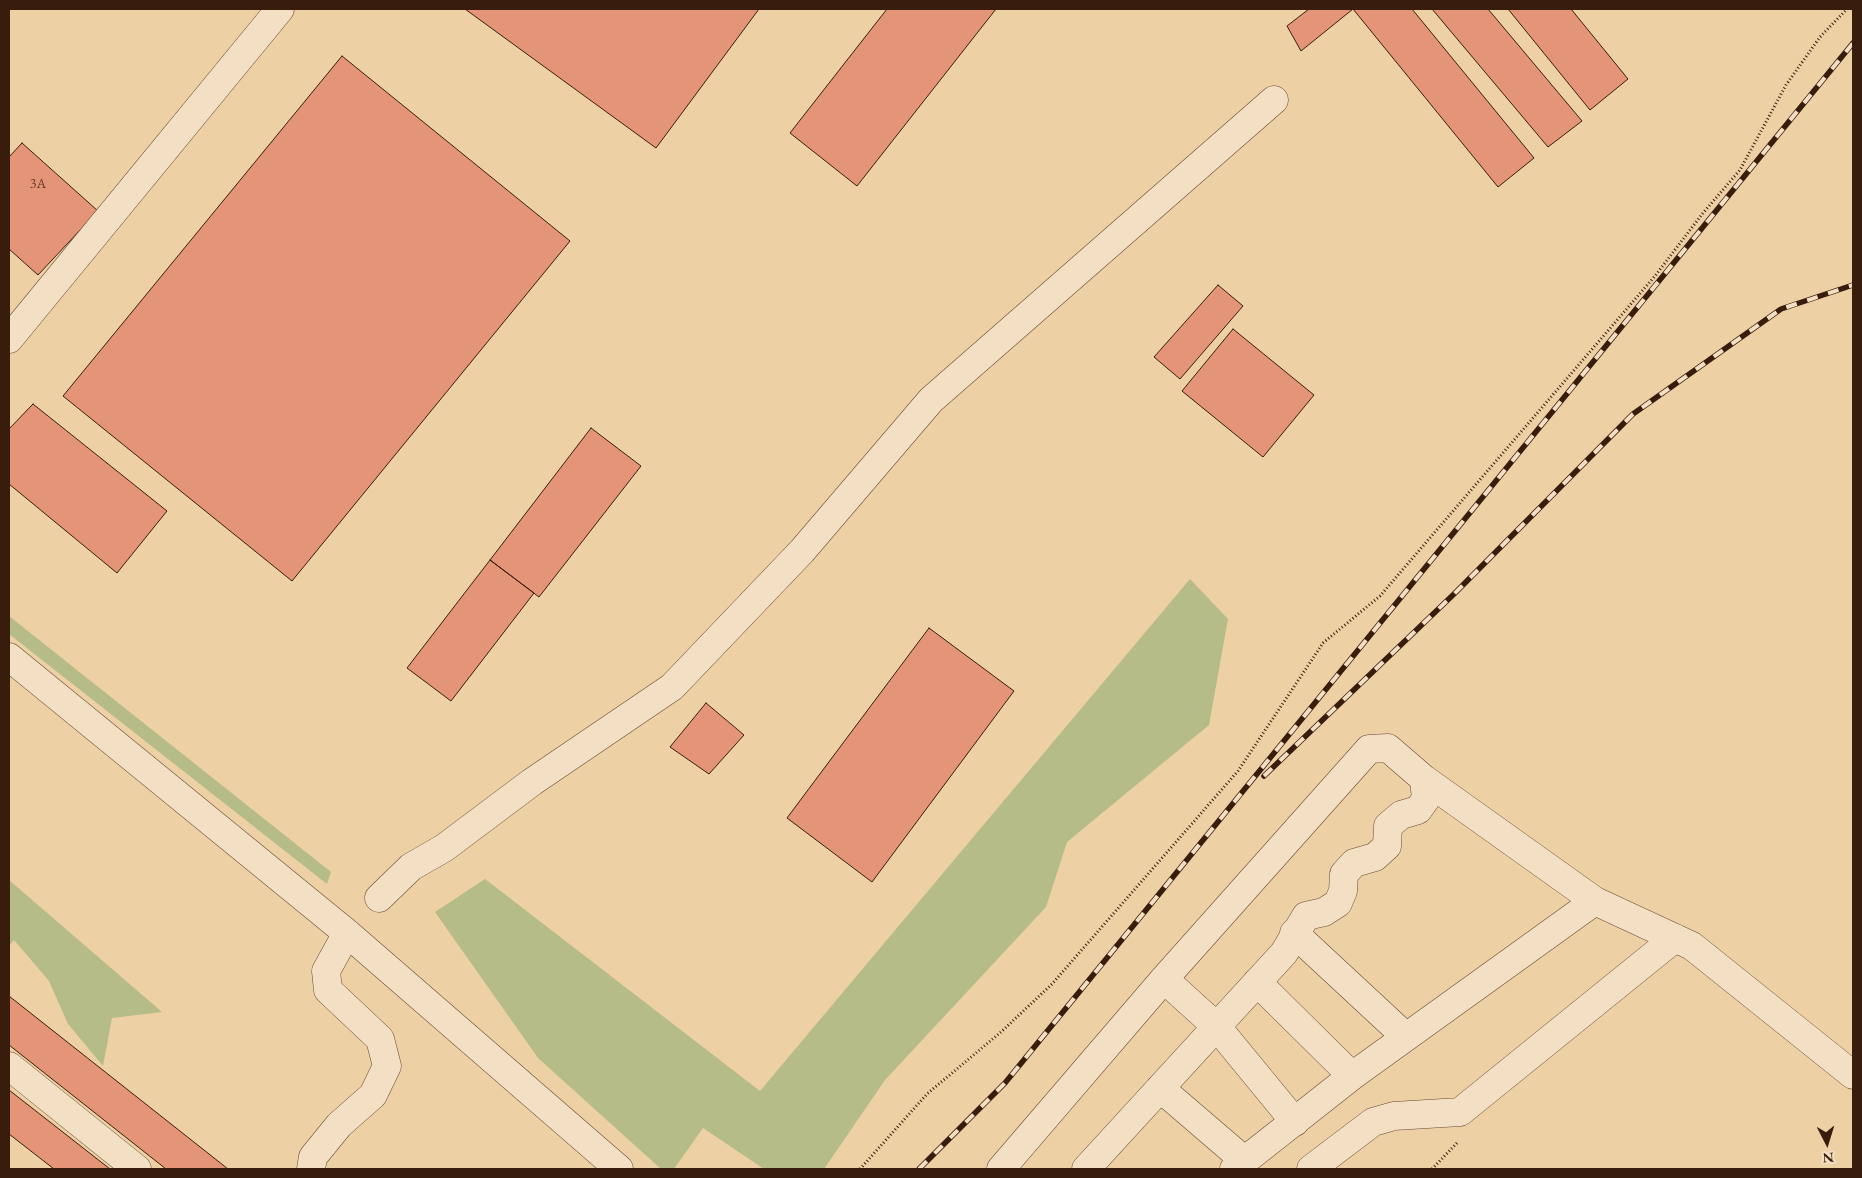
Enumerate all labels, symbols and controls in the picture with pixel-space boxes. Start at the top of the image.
house number: 3А [30,176,46,192]
north arrow [1802,1118,1852,1168]
text: N [1822,1148,1835,1167]

